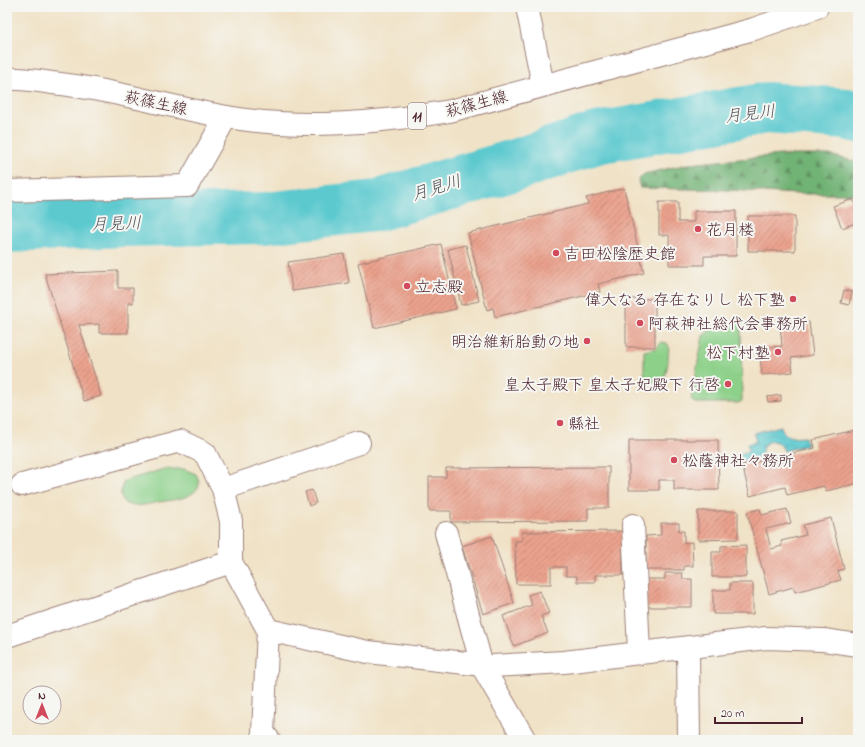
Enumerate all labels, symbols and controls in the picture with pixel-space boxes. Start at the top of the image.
street label: 萩篠生線 [442,85,511,125]
street label: 萩篠生線 [122,86,189,122]
water label: 月見川 [723,99,777,130]
road number: 11 [408,103,426,129]
water label: 月見川 [408,169,464,208]
water label: 月見川 [90,211,142,238]
place label: 花月楼 [706,219,754,243]
marker: 花月楼 [693,224,703,234]
place label: 吉田松陰歴史館 [564,243,676,267]
marker: 吉田松陰歴史館 [551,248,561,258]
place label: 立志殿 [415,276,463,300]
marker: 立志殿 [402,281,412,291]
place label: 偉大なる 存在なりし 松下塾 [585,289,785,313]
marker: 偉大なる 存在なりし 松下塾 [788,294,798,304]
place label: 阿萩神社総代会事務所 [648,313,808,337]
marker: 阿萩神社総代会事務所 [635,318,645,328]
place label: 明治維新胎動の地 [451,331,579,355]
marker: 明治維新胎動の地 [582,336,592,346]
place label: 松下村塾 [706,342,770,366]
marker: 松下村塾 [773,347,783,357]
place label: 皇太子殿下 皇太子妃殿下 行啓 [504,374,720,398]
marker: 皇太子殿下 皇太子妃殿下 行啓 [723,379,733,389]
place label: 縣社 [568,413,600,437]
marker: 縣社 [555,418,565,428]
place label: 松蔭神社々務所 [682,450,794,474]
marker: 松蔭神社々務所 [669,455,679,465]
north arrow [22,685,62,725]
text: N [38,688,46,704]
scale bar [715,699,802,725]
text: 20 m [721,705,744,723]

